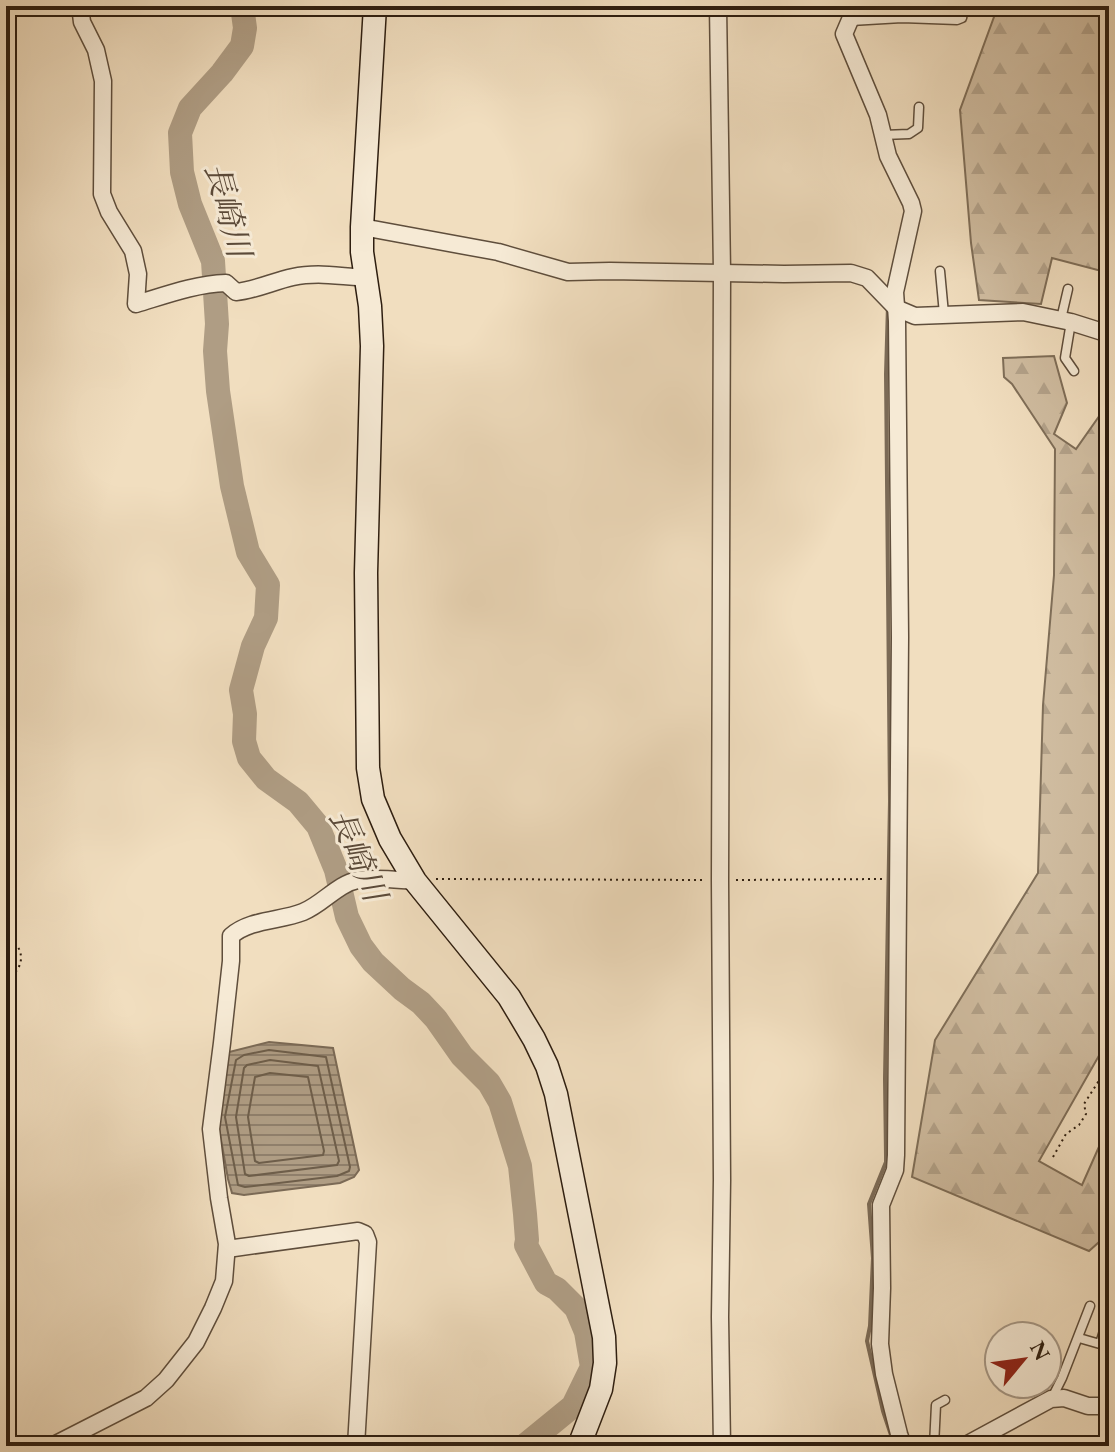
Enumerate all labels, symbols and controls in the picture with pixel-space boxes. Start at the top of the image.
water label: 長崎川 [195,158,261,265]
water label: 長崎川 [320,803,397,910]
north arrow [983,1320,1063,1400]
text: N [1023,1336,1057,1366]

